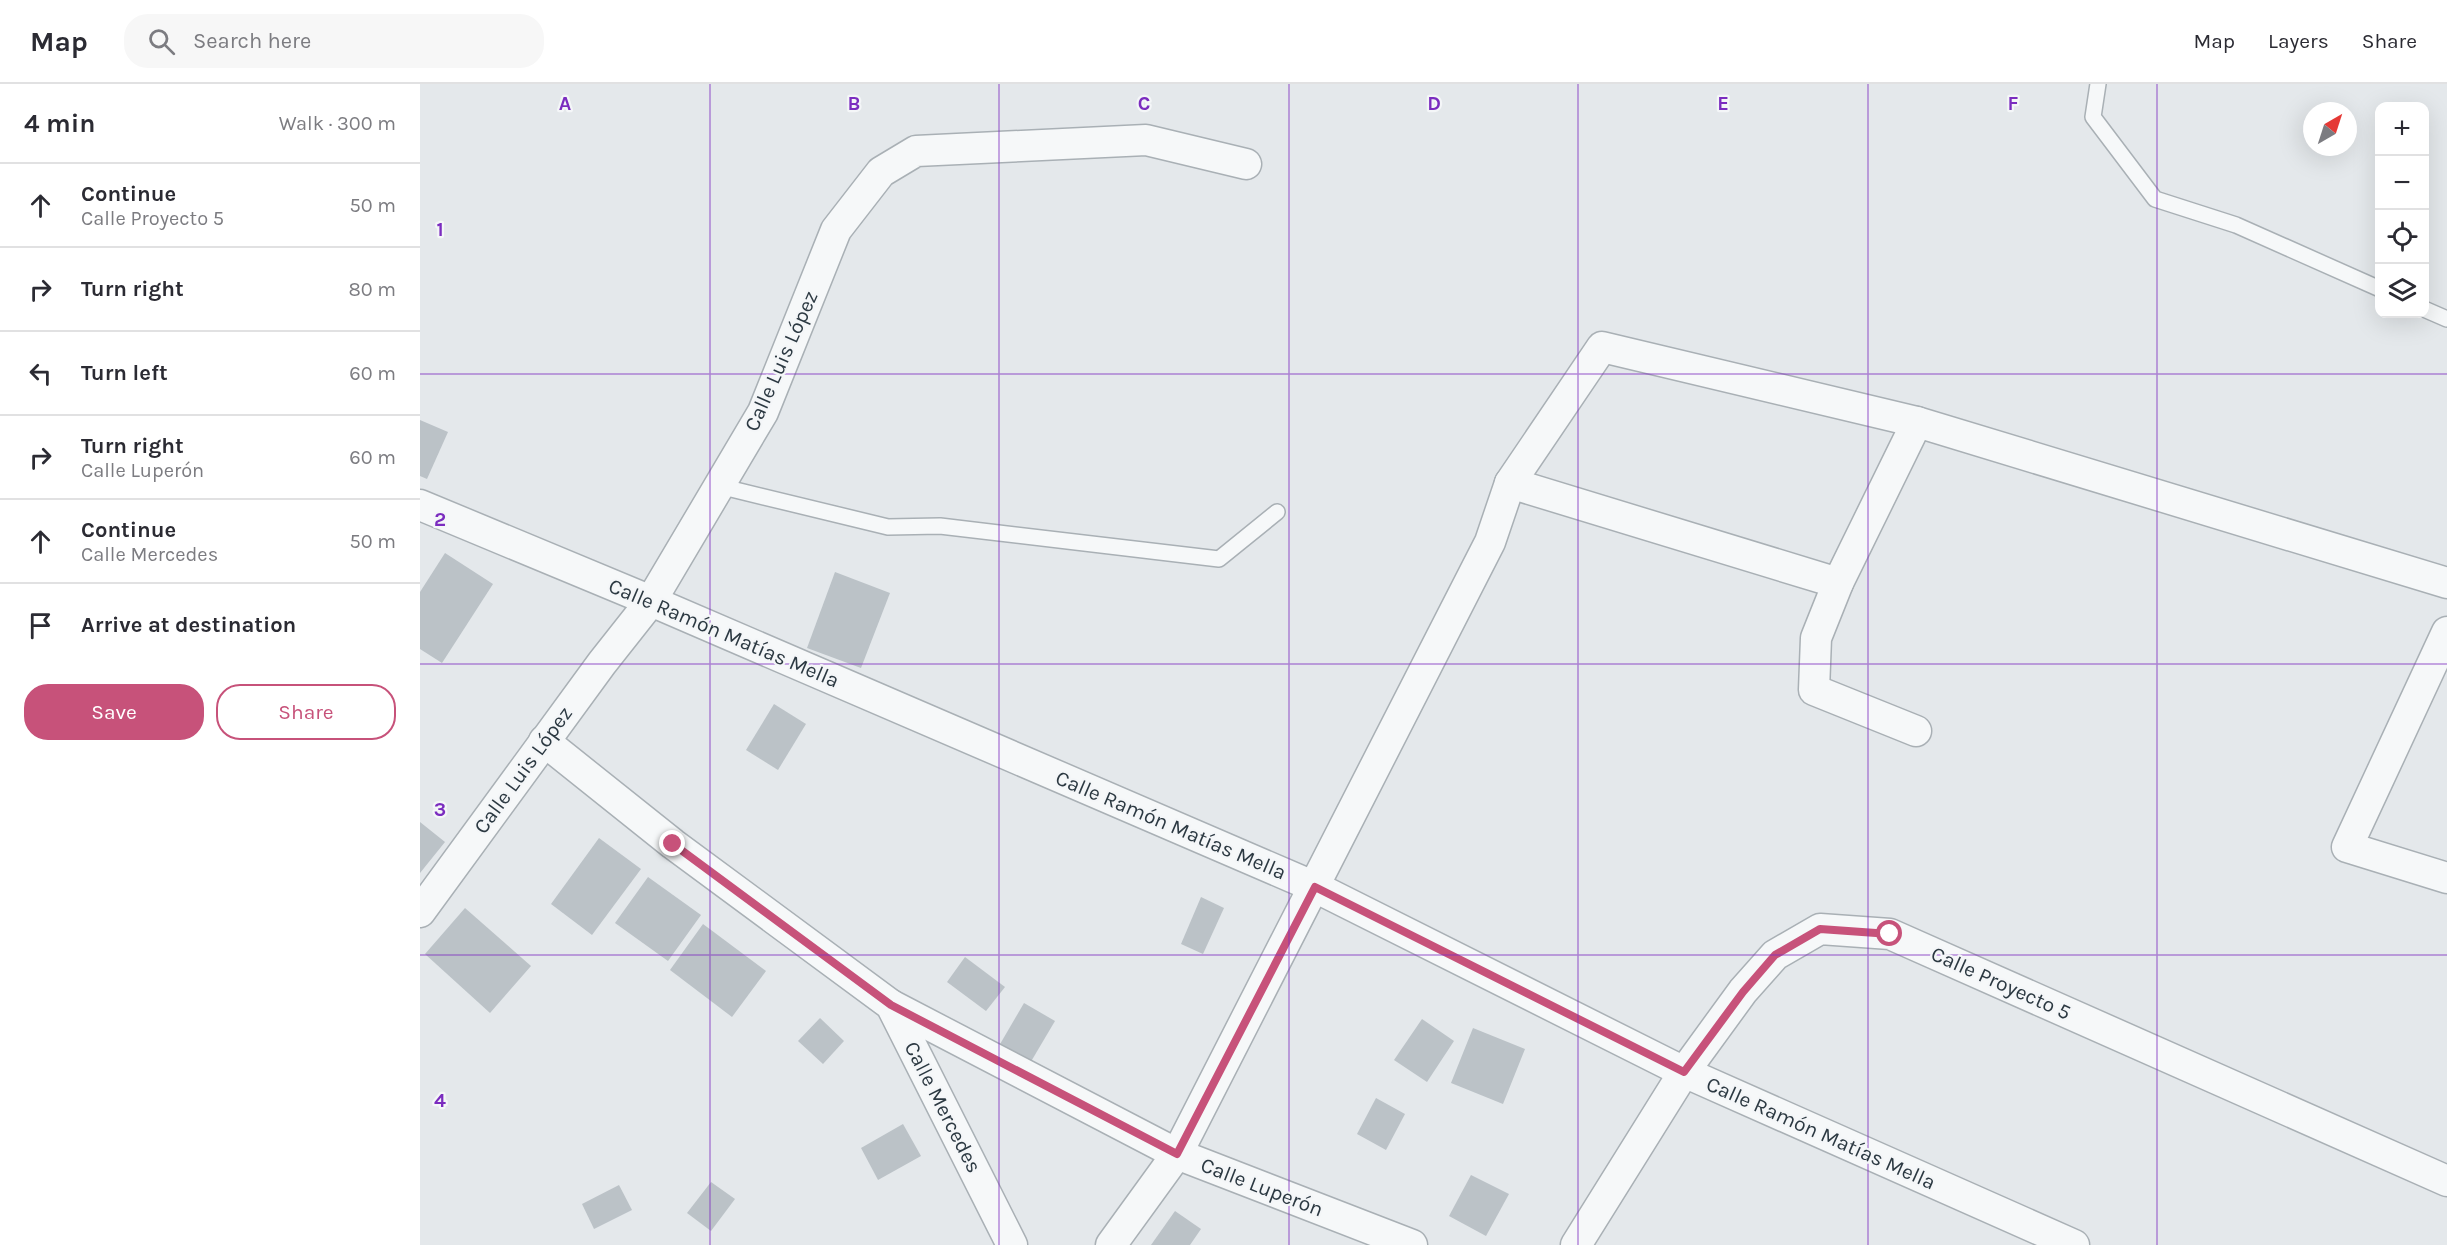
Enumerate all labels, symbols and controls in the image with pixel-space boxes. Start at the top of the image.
search box [124,14,544,68]
text: Map [30,25,88,58]
icon: search [145,25,178,58]
text: Search here [193,28,311,54]
text: Map [2193,29,2235,53]
text: Layers [2268,29,2329,53]
text: Share [2362,29,2417,53]
text: A [559,92,572,115]
text: B [848,92,860,115]
text: C [1138,92,1150,115]
text: D [1427,92,1441,115]
text: E [1717,92,1729,115]
text: F [2008,92,2019,115]
north arrow [2303,102,2357,156]
map controls [2375,102,2429,318]
button: + [2375,102,2429,156]
text: 4 min [24,108,95,139]
text: Walk · 300 m [279,112,396,135]
button: − [2375,156,2429,210]
text: Continue [81,181,176,207]
icon: ahead [24,189,57,222]
text: 50 m [349,194,396,217]
text: Calle Proyecto 5 [81,207,224,230]
button: locate [2375,210,2429,264]
text: 1 [436,218,444,241]
button: layers [2375,264,2429,318]
icon: right [24,273,57,306]
text: Turn right [81,276,184,302]
text: 80 m [348,278,396,301]
street label: Calle Luis López [739,287,823,435]
icon: left [24,357,57,390]
text: Turn left [81,360,168,386]
text: 60 m [349,362,396,385]
text: Turn right [81,433,184,459]
icon: right [24,441,57,474]
text: 60 m [349,446,396,469]
text: Calle Luperón [81,459,204,482]
text: 2 [434,508,446,531]
text: Continue [81,517,176,543]
icon: ahead [24,525,57,558]
text: 50 m [349,530,396,553]
text: Calle Mercedes [81,543,218,566]
street label: Calle Ramón Matías Mella [605,573,843,693]
icon: arrive [24,609,57,642]
text: Arrive at destination [81,612,296,638]
button: Save [24,684,204,740]
button: Share [216,684,396,740]
street label: Calle Luis López [469,702,577,838]
street label: Calle Ramón Matías Mella [1052,765,1290,885]
text: 3 [434,798,446,821]
route end [659,830,685,856]
route start [1876,920,1902,946]
street label: Calle Proyecto 5 [1927,941,2075,1025]
street label: Calle Mercedes [900,1037,986,1177]
street label: Calle Ramón Matías Mella [1703,1072,1939,1194]
text: 4 [434,1089,446,1112]
street label: Calle Luperón [1197,1153,1327,1221]

